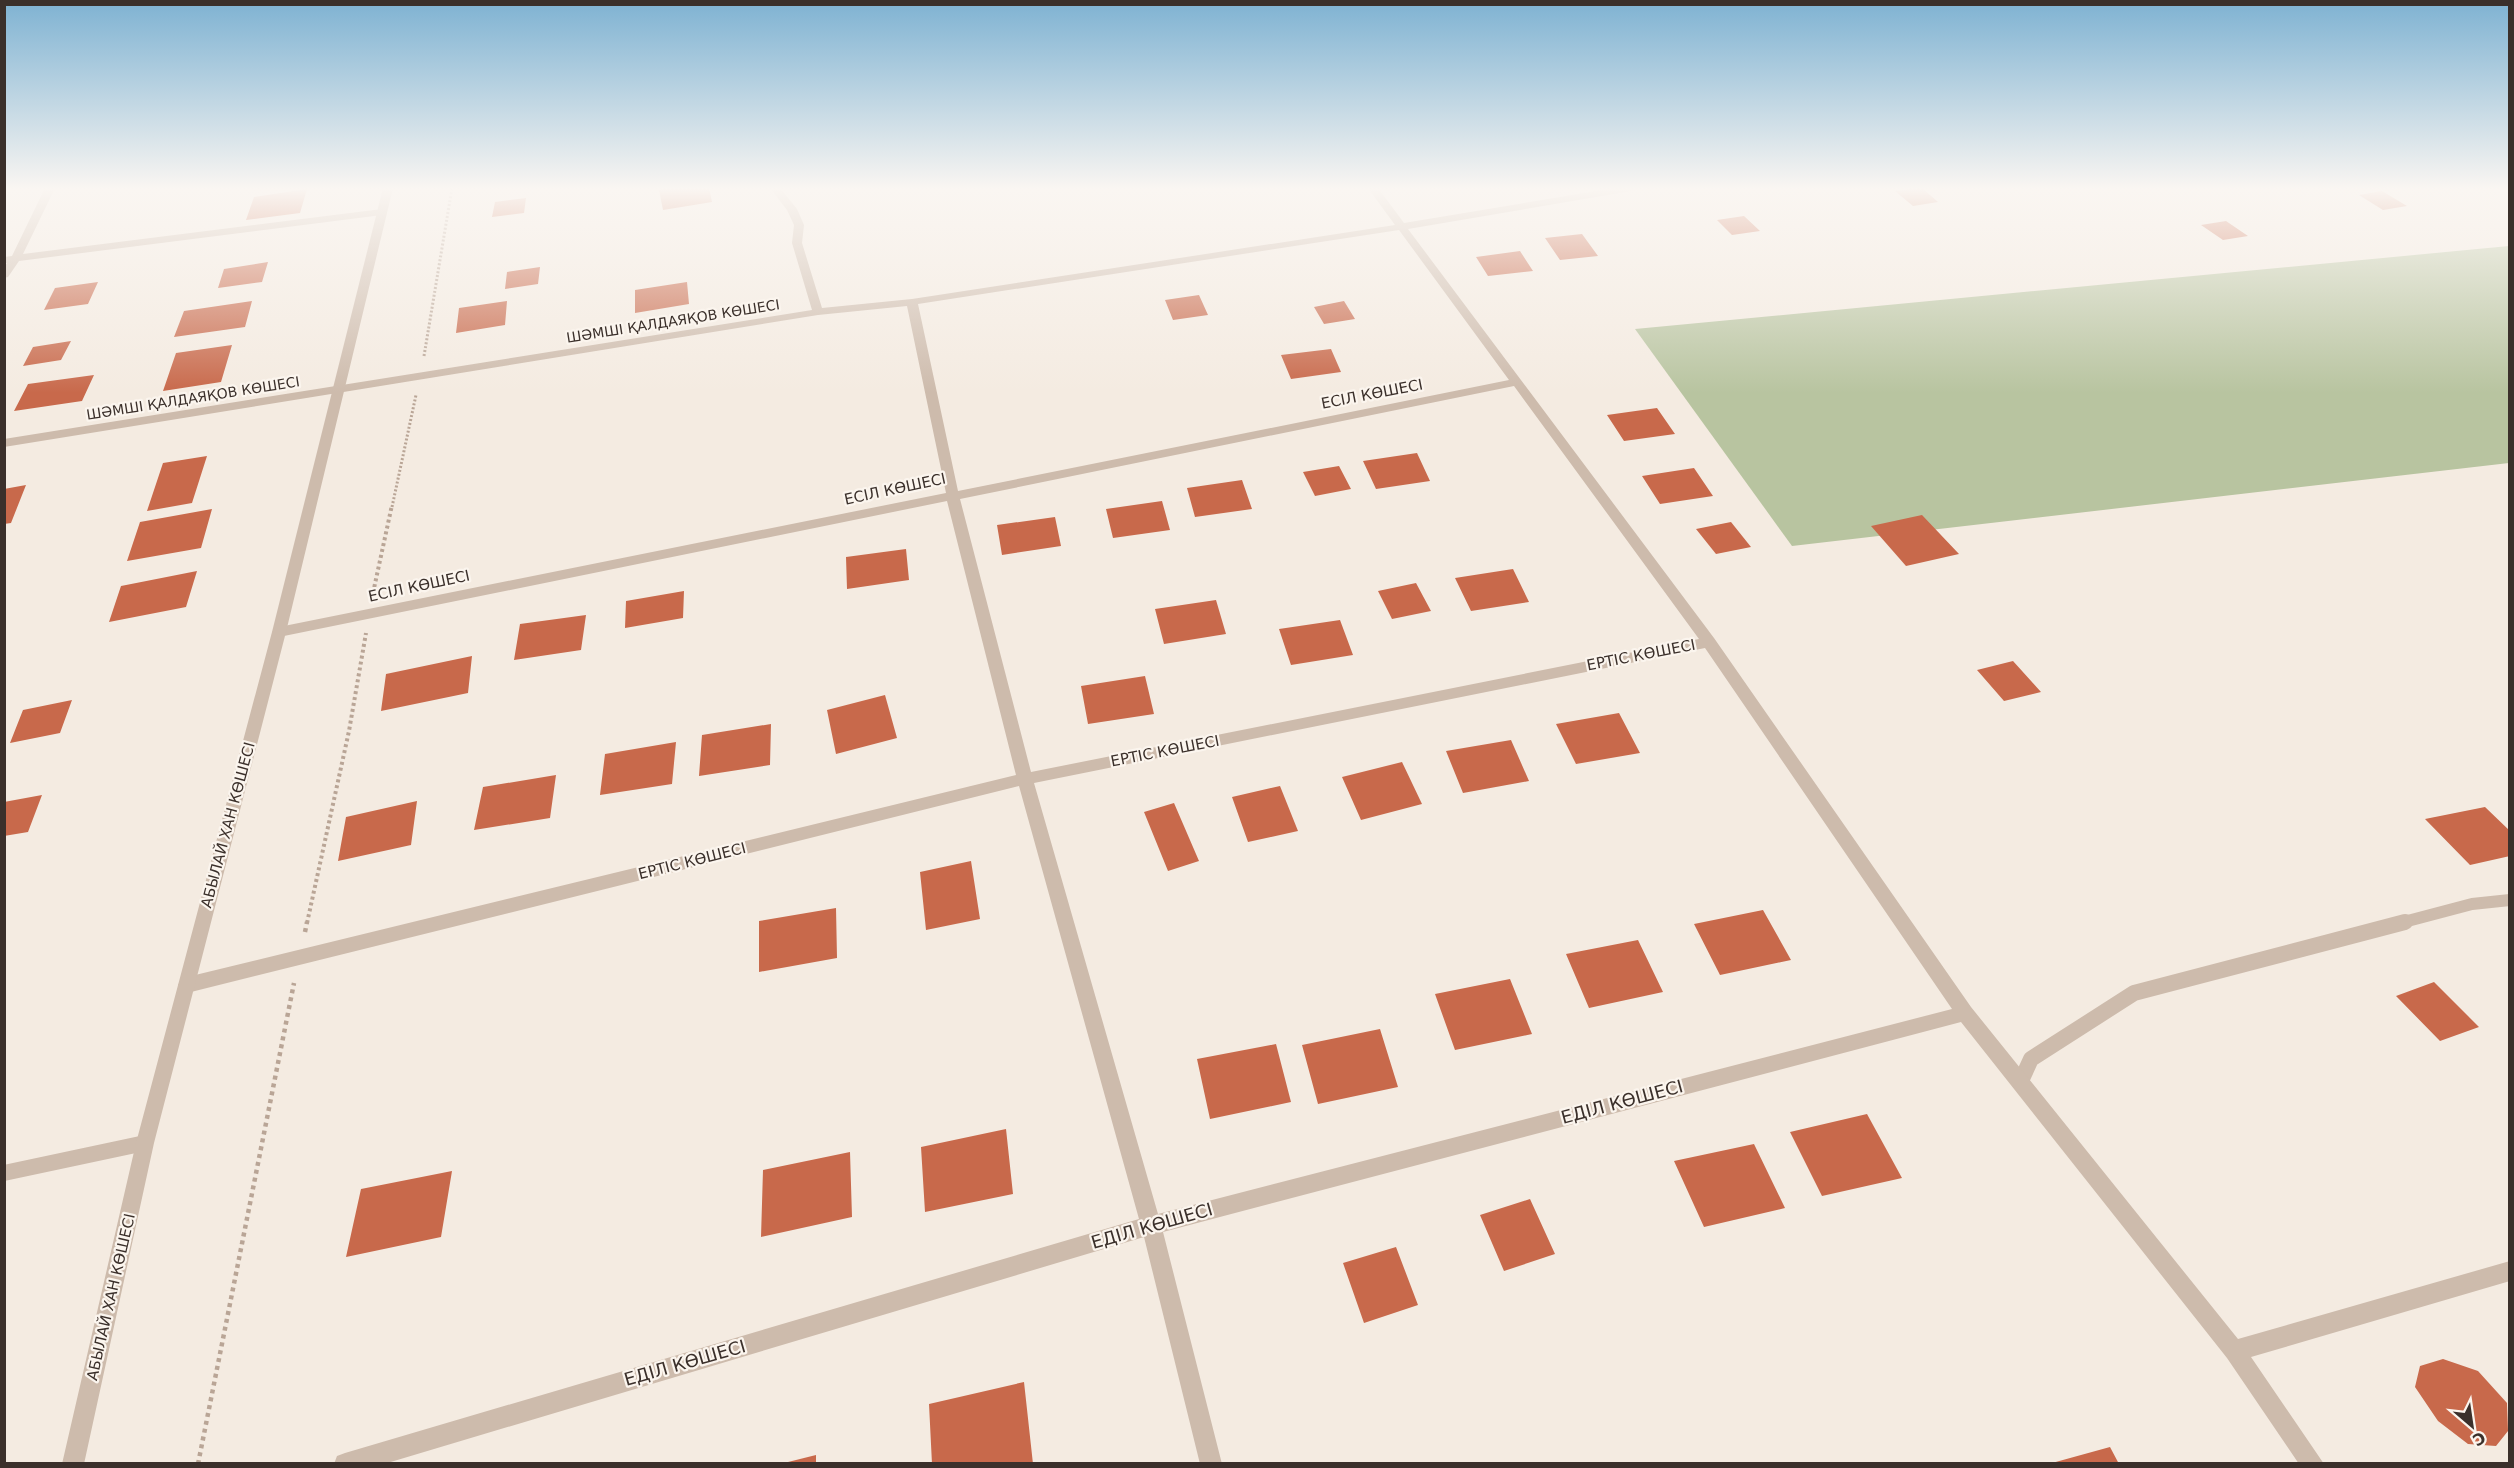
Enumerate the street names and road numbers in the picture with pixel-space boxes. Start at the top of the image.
street label: ШӘМШІ ҚАЛДАЯҚОВ КӨШЕСІ [565,296,781,346]
street label: ШӘМШІ ҚАЛДАЯҚОВ КӨШЕСІ [85,373,301,423]
street label: ЕСІЛ КӨШЕСІ [1320,375,1424,413]
street label: ЕСІЛ КӨШЕСІ [843,469,947,509]
street label: ЕСІЛ КӨШЕСІ [367,566,471,606]
street label: ЕРТІС КӨШЕСІ [1585,636,1697,674]
street label: ЕРТІС КӨШЕСІ [1109,732,1221,770]
street label: АБЫЛАЙ ХАН КӨШЕСІ [196,740,259,910]
street label: ЕРТІС КӨШЕСІ [636,839,748,883]
street label: ЕДІЛ КӨШЕСІ [1559,1075,1685,1128]
street label: ЕДІЛ КӨШЕСІ [1089,1198,1215,1253]
street label: АБЫЛАЙ ХАН КӨШЕСІ [82,1212,139,1382]
street label: ЕДІЛ КӨШЕСІ [622,1335,748,1390]

